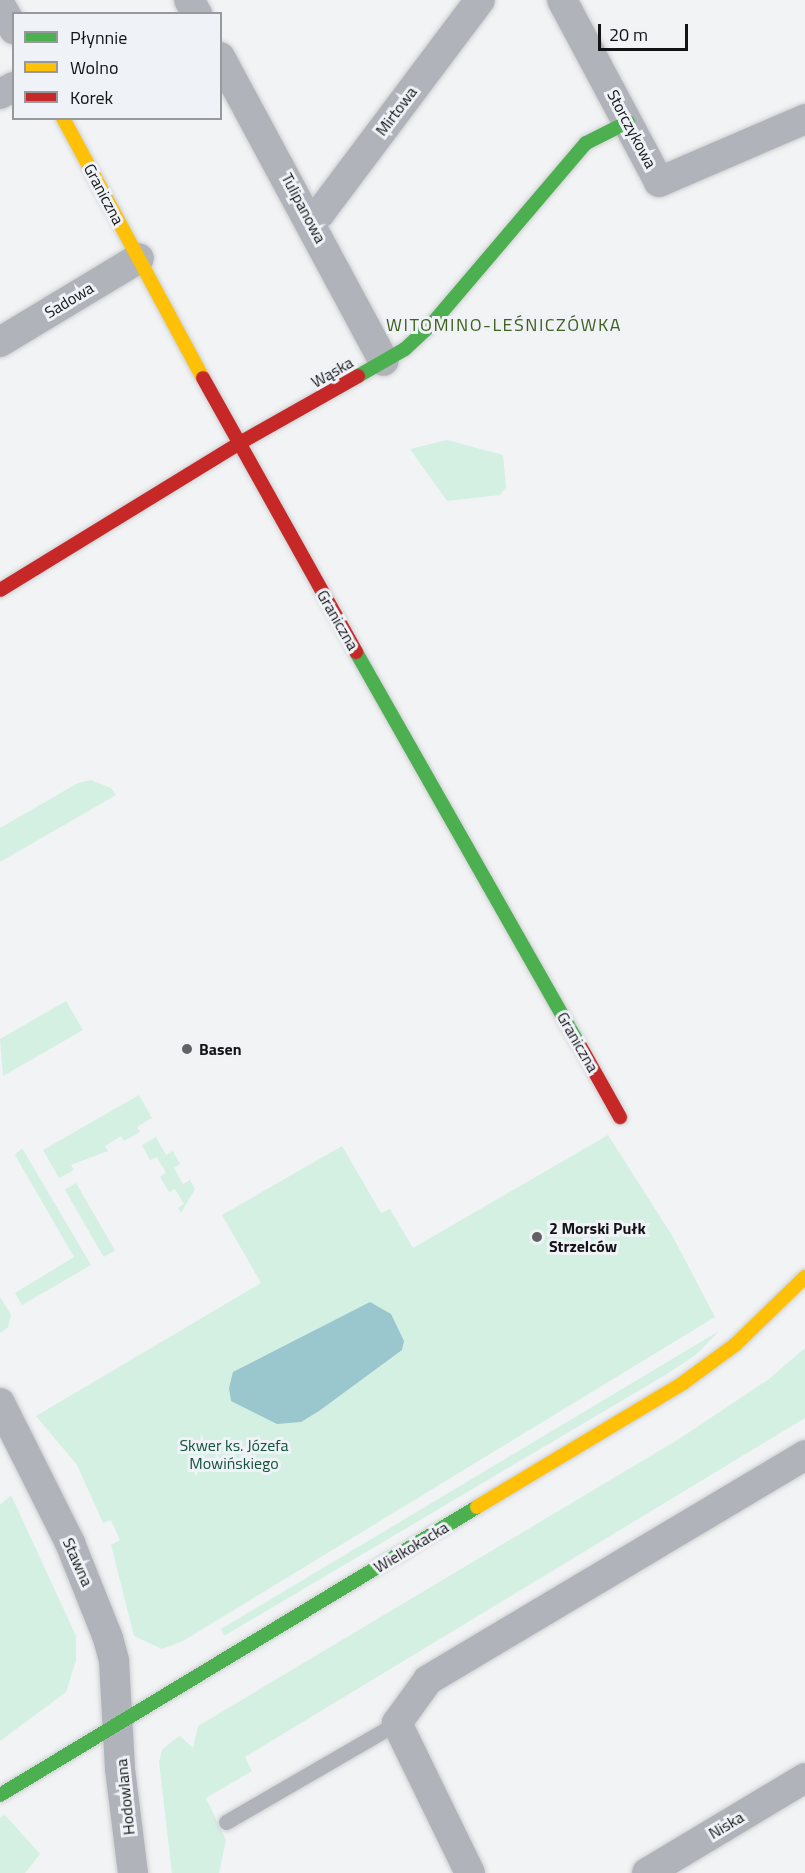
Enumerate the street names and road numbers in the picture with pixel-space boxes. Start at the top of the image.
street label: Mirtowa [371,83,421,139]
street label: Storczykowa [603,87,661,171]
street label: Graniczna [80,160,128,228]
street label: Tulipanowa [278,170,330,246]
street label: Sadowa [41,278,97,322]
street label: Wąska [308,352,356,392]
street label: Graniczna [313,586,363,654]
street label: Graniczna [553,1008,603,1076]
street label: Wielkokacka [370,1517,452,1577]
street label: Stawna [59,1535,97,1589]
street label: Hodowlana [111,1758,139,1836]
street label: Niska [705,1807,747,1843]

